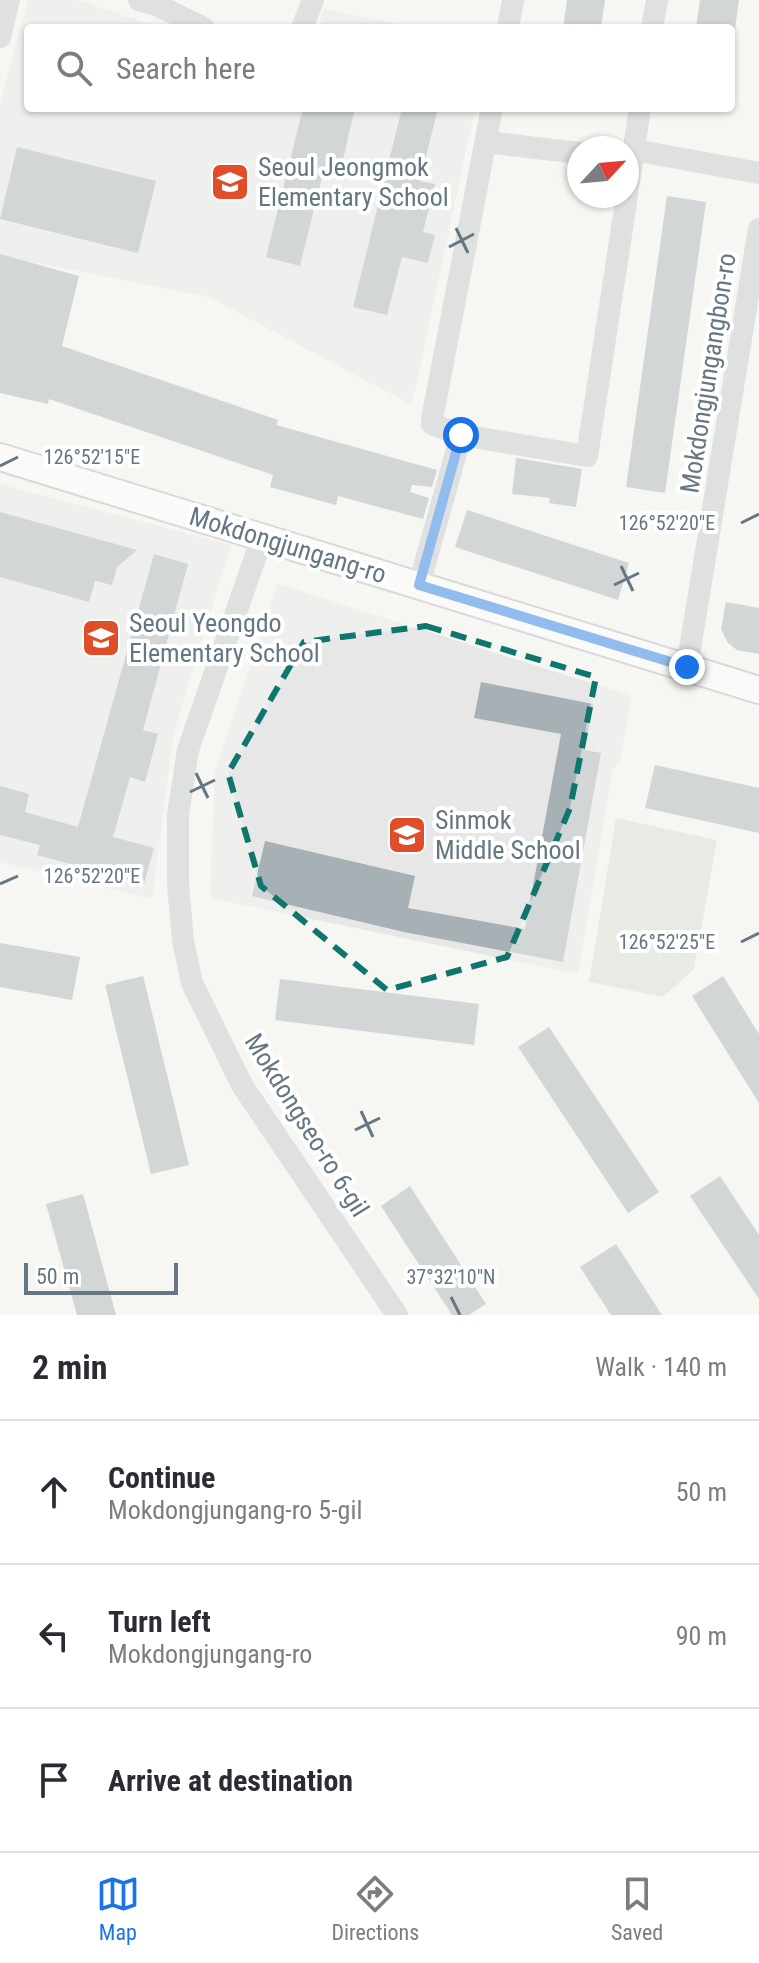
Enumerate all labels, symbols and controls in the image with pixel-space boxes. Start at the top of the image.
search box [24,24,735,112]
icon: search [52,46,96,90]
text: Search here [116,51,256,86]
north arrow [567,136,639,208]
place label: Seoul Jeongmok Elementary School [258,152,449,212]
school or university icon: Seoul Jeongmok Elementary School [209,161,251,203]
street label: Mokdongjungangbon-ro [674,251,742,495]
route start [443,417,479,453]
text: 126°52'15"E [44,445,140,469]
street label: Mokdongjungang-ro [186,501,390,589]
text: 126°52'20"E [619,511,715,535]
place label: Seoul Yeongdo Elementary School [129,608,320,668]
school or university icon: Seoul Yeongdo Elementary School [80,617,122,659]
route end [669,649,705,685]
place label: Sinmok Middle School [435,805,581,865]
school or university icon: Sinmok Middle School [386,814,428,856]
text: 126°52'20"E [44,864,140,888]
text: 126°52'25"E [619,930,715,954]
street label: Mokdongseo-ro 6-gil [239,1028,375,1222]
scale bar [24,1259,178,1295]
text: 50 m [36,1264,79,1289]
text: 37°32'10"N [406,1265,496,1289]
text: 2 min [32,1347,108,1387]
text: Walk · 140 m [595,1352,727,1382]
text: Continue [108,1460,215,1495]
icon: ahead [32,1470,76,1514]
text: 50 m [676,1477,727,1507]
text: Mokdongjungang-ro 5-gil [108,1495,362,1525]
text: Turn left [108,1604,211,1639]
icon: left [32,1614,76,1658]
text: 90 m [676,1621,727,1651]
text: Mokdongjungang-ro [108,1639,312,1669]
icon: arrive [32,1758,76,1802]
text: Arrive at destination [108,1763,353,1798]
tab: Map [96,1872,140,1945]
tab: Directions [331,1872,419,1945]
tab: Saved [611,1872,663,1945]

